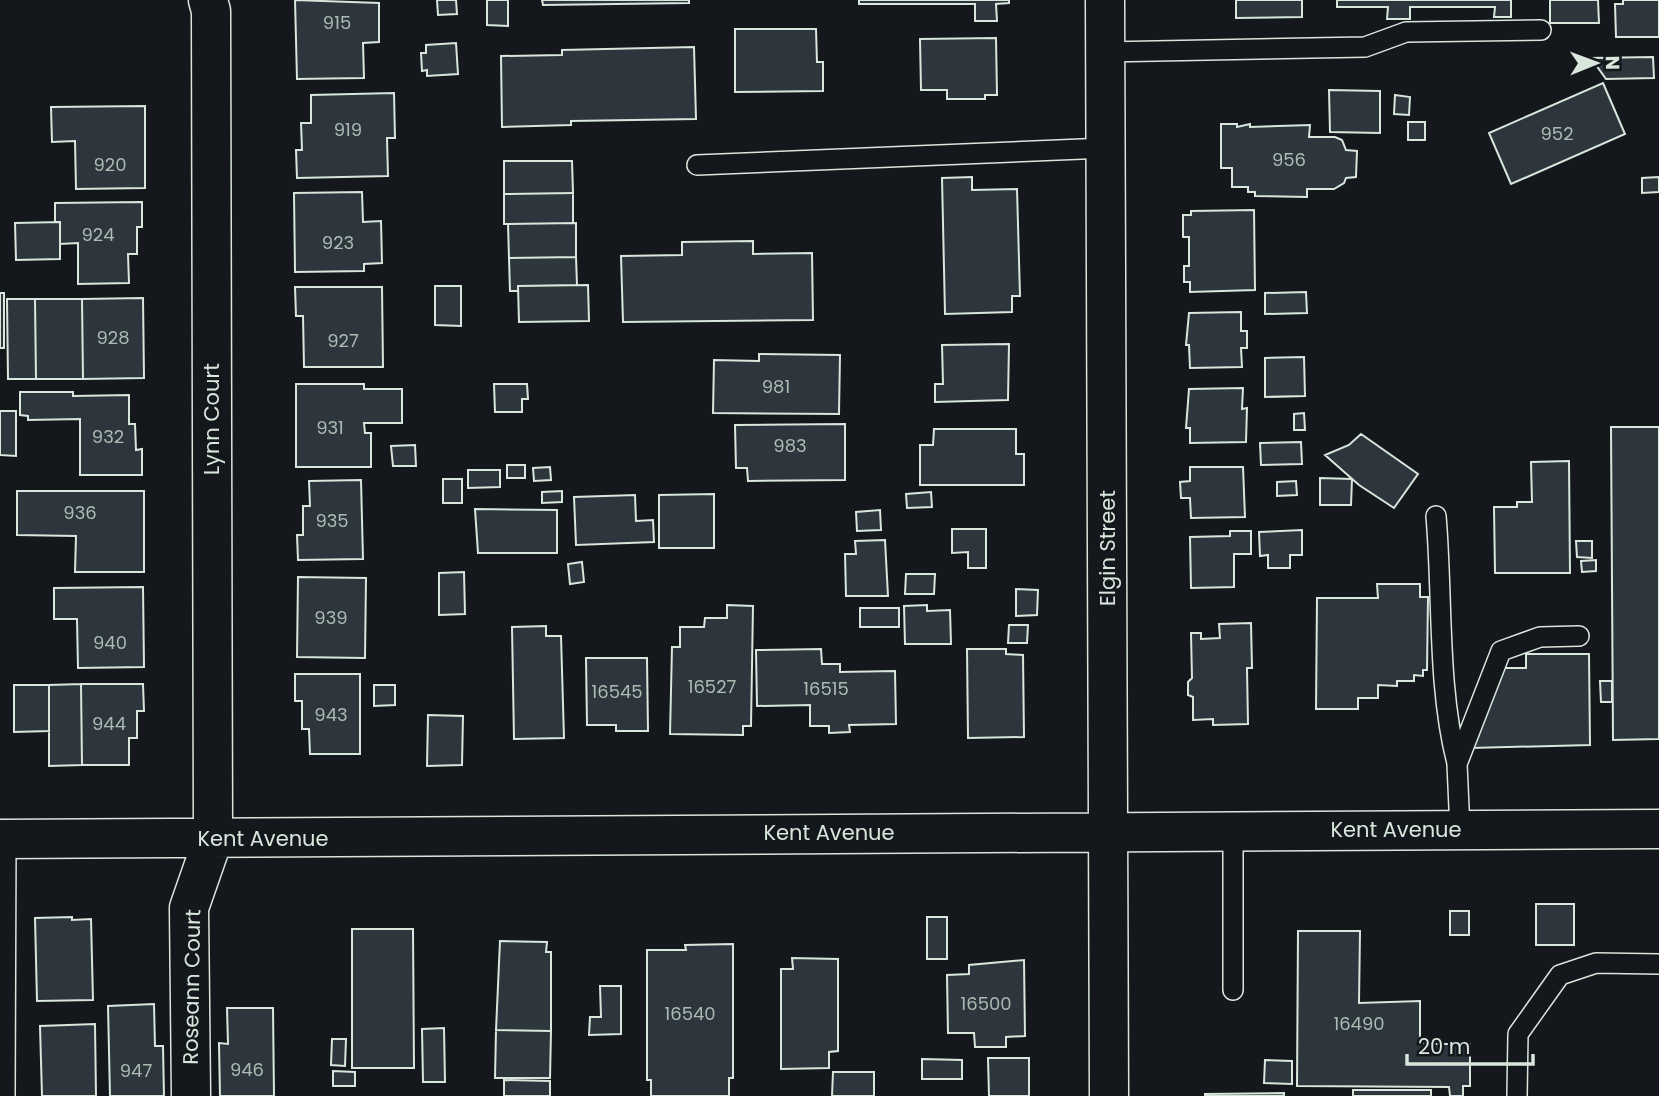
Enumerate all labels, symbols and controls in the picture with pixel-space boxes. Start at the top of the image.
house number: 915 [323,10,351,35]
north arrow [1561,28,1631,98]
text: N [1599,55,1626,70]
house number: 919 [334,117,362,142]
house number: 952 [1541,121,1574,146]
house number: 956 [1272,147,1306,172]
house number: 920 [94,152,127,177]
house number: 924 [81,222,115,247]
house number: 923 [322,230,354,255]
house number: 928 [96,325,130,350]
house number: 927 [327,328,359,353]
street label: Lynn Court [197,363,226,475]
house number: 981 [762,374,790,399]
house number: 931 [316,415,344,440]
house number: 932 [92,424,124,449]
house number: 983 [773,433,807,458]
street label: Elgin Street [1093,490,1122,606]
house number: 936 [63,500,97,525]
house number: 935 [315,508,349,533]
house number: 939 [314,605,348,630]
house number: 940 [93,630,127,655]
house number: 16527 [688,674,737,699]
house number: 16515 [803,676,849,701]
house number: 16545 [591,679,643,704]
house number: 943 [314,702,348,727]
house number: 944 [92,711,126,736]
street label: Kent Avenue [1330,815,1462,844]
street label: Kent Avenue [763,818,895,847]
street label: Kent Avenue [197,824,329,853]
street label: Roseann Court [176,909,207,1065]
house number: 16500 [960,991,1012,1016]
house number: 16540 [664,1001,716,1026]
house number: 16490 [1333,1011,1385,1036]
scale bar [1407,1023,1533,1066]
text: 20 m [1418,1032,1471,1061]
house number: 946 [230,1057,264,1082]
house number: 947 [120,1058,152,1083]

